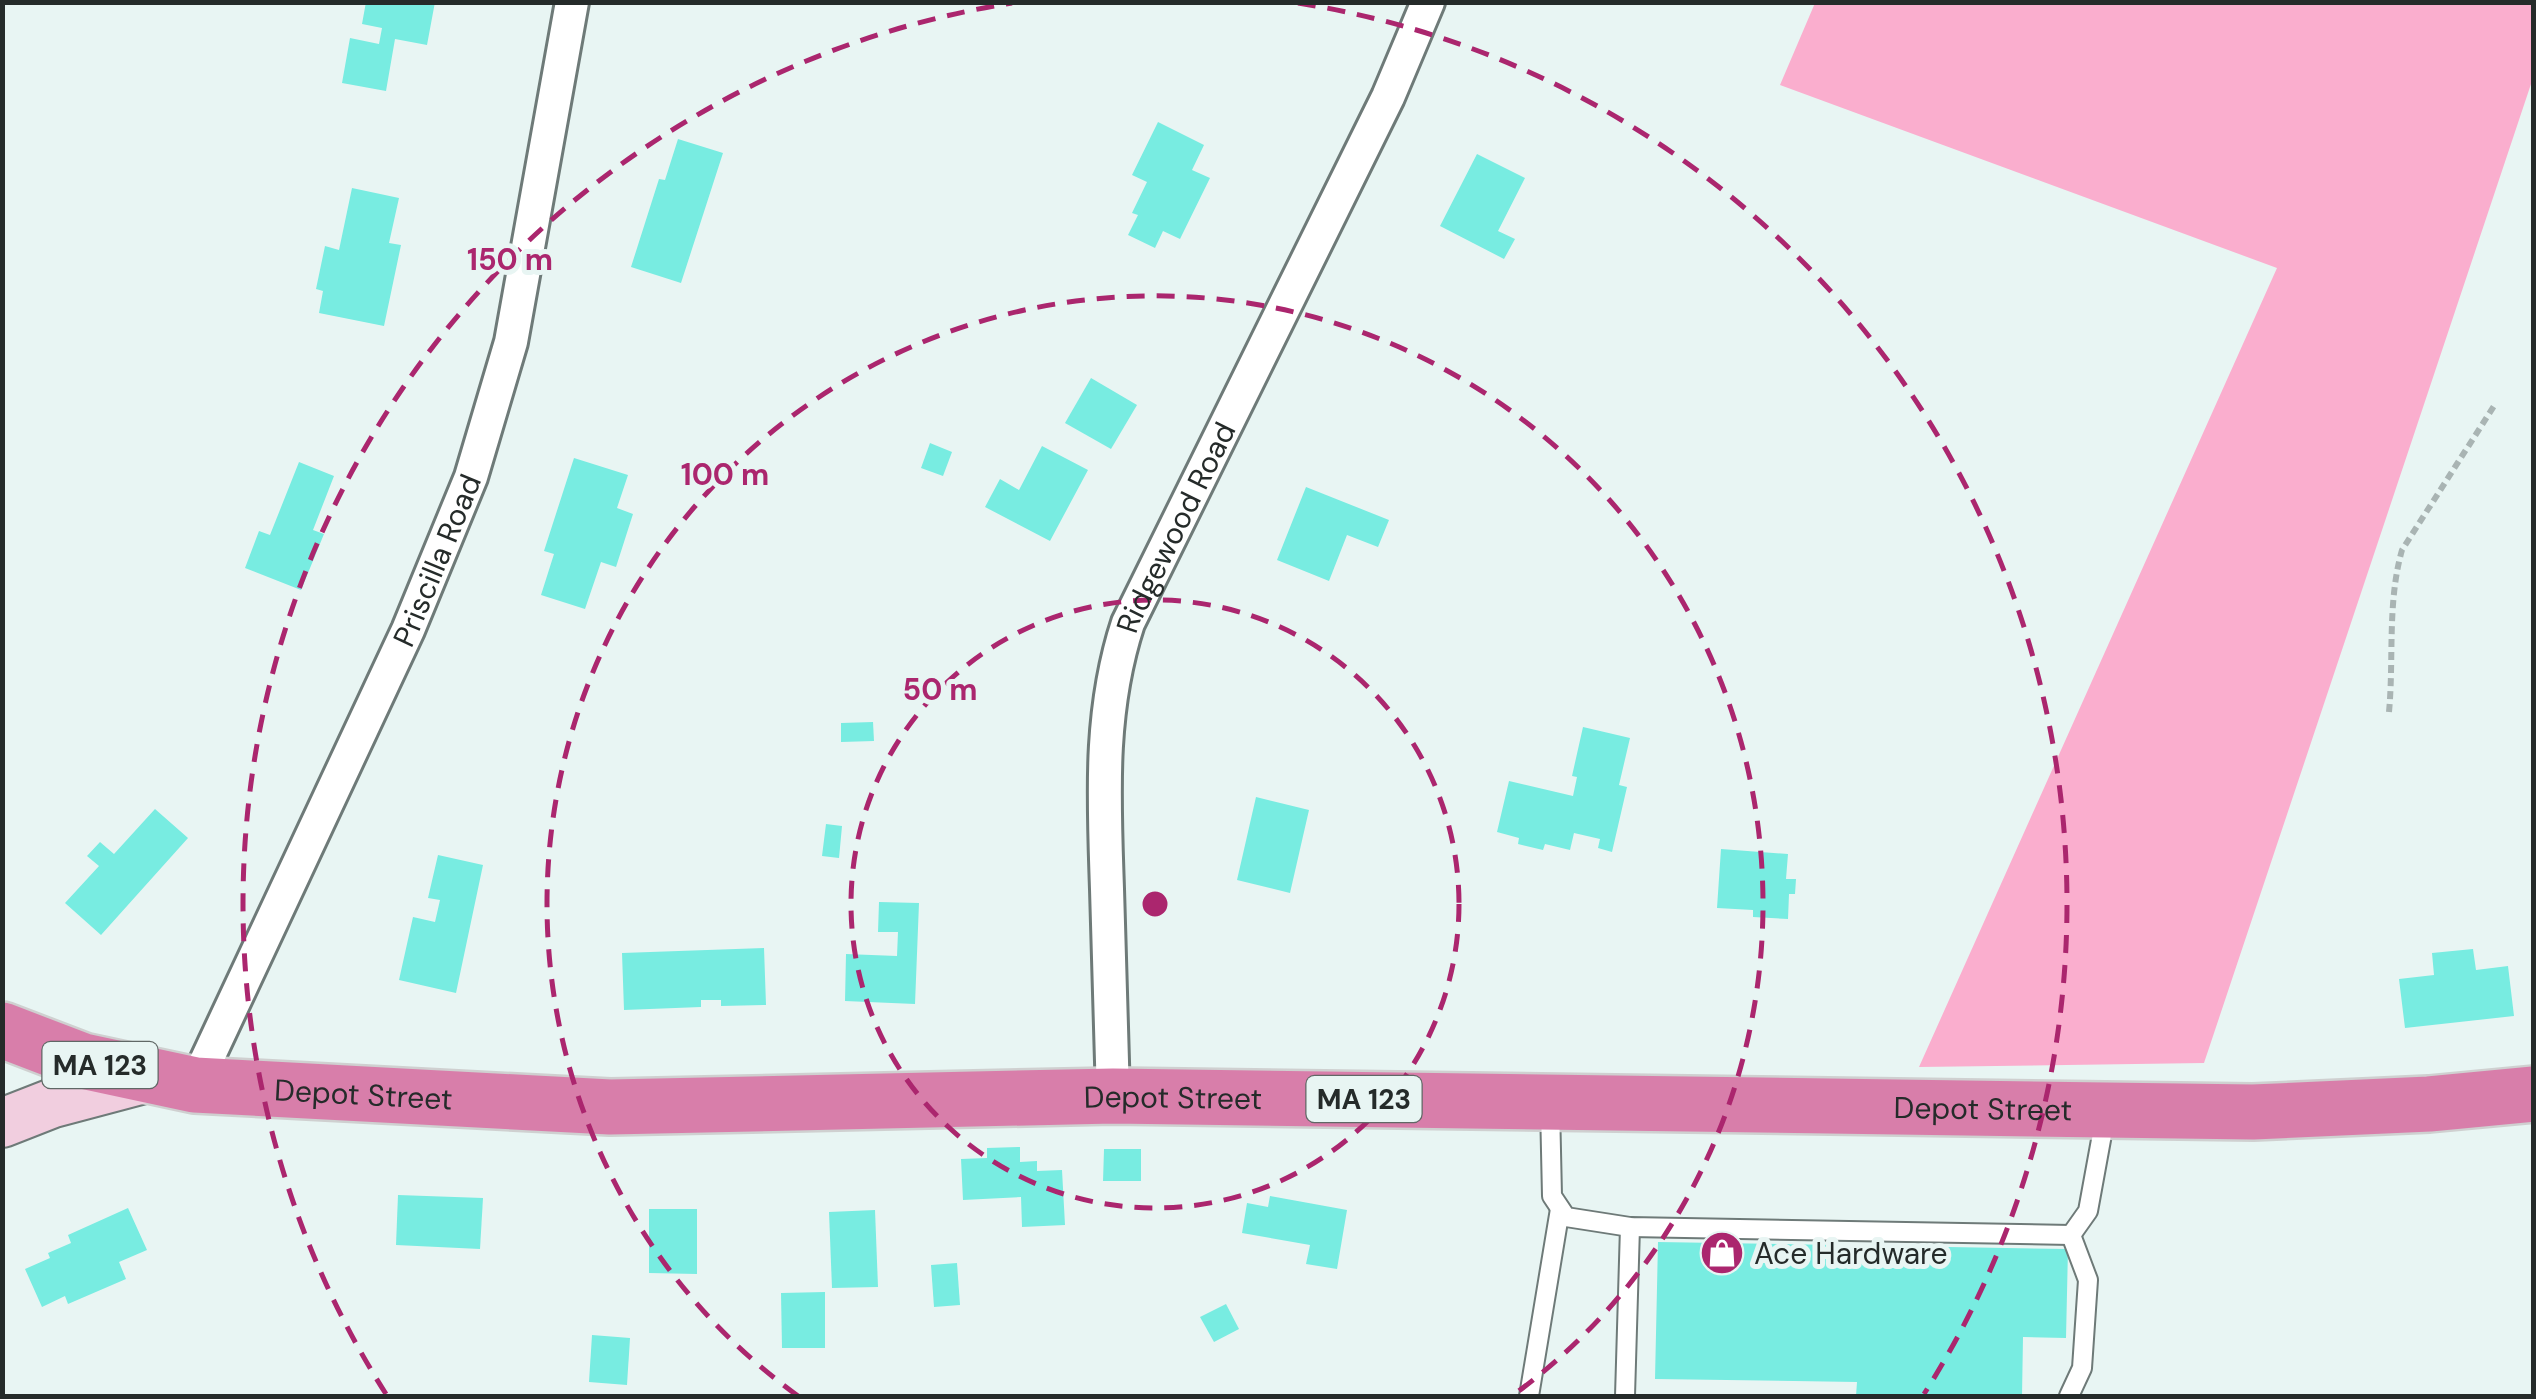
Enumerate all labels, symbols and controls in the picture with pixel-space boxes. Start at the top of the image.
text: 150 m [467,240,553,279]
street label: Ridgewood Road [1107,415,1244,638]
text: 100 m [681,455,769,494]
street label: Priscilla Road [384,468,490,653]
text: 50 m [902,670,978,709]
centre of rings [1137,886,1173,922]
road number: MA 123 [42,1042,158,1088]
street label: Depot Street [273,1070,454,1118]
street label: Depot Street [1083,1076,1263,1118]
road number: MA 123 [1306,1076,1422,1122]
street label: Depot Street [1893,1087,2072,1129]
shop icon: Ace Hardware [1699,1230,1745,1276]
place label: Ace Hardware [1754,1234,1948,1273]

